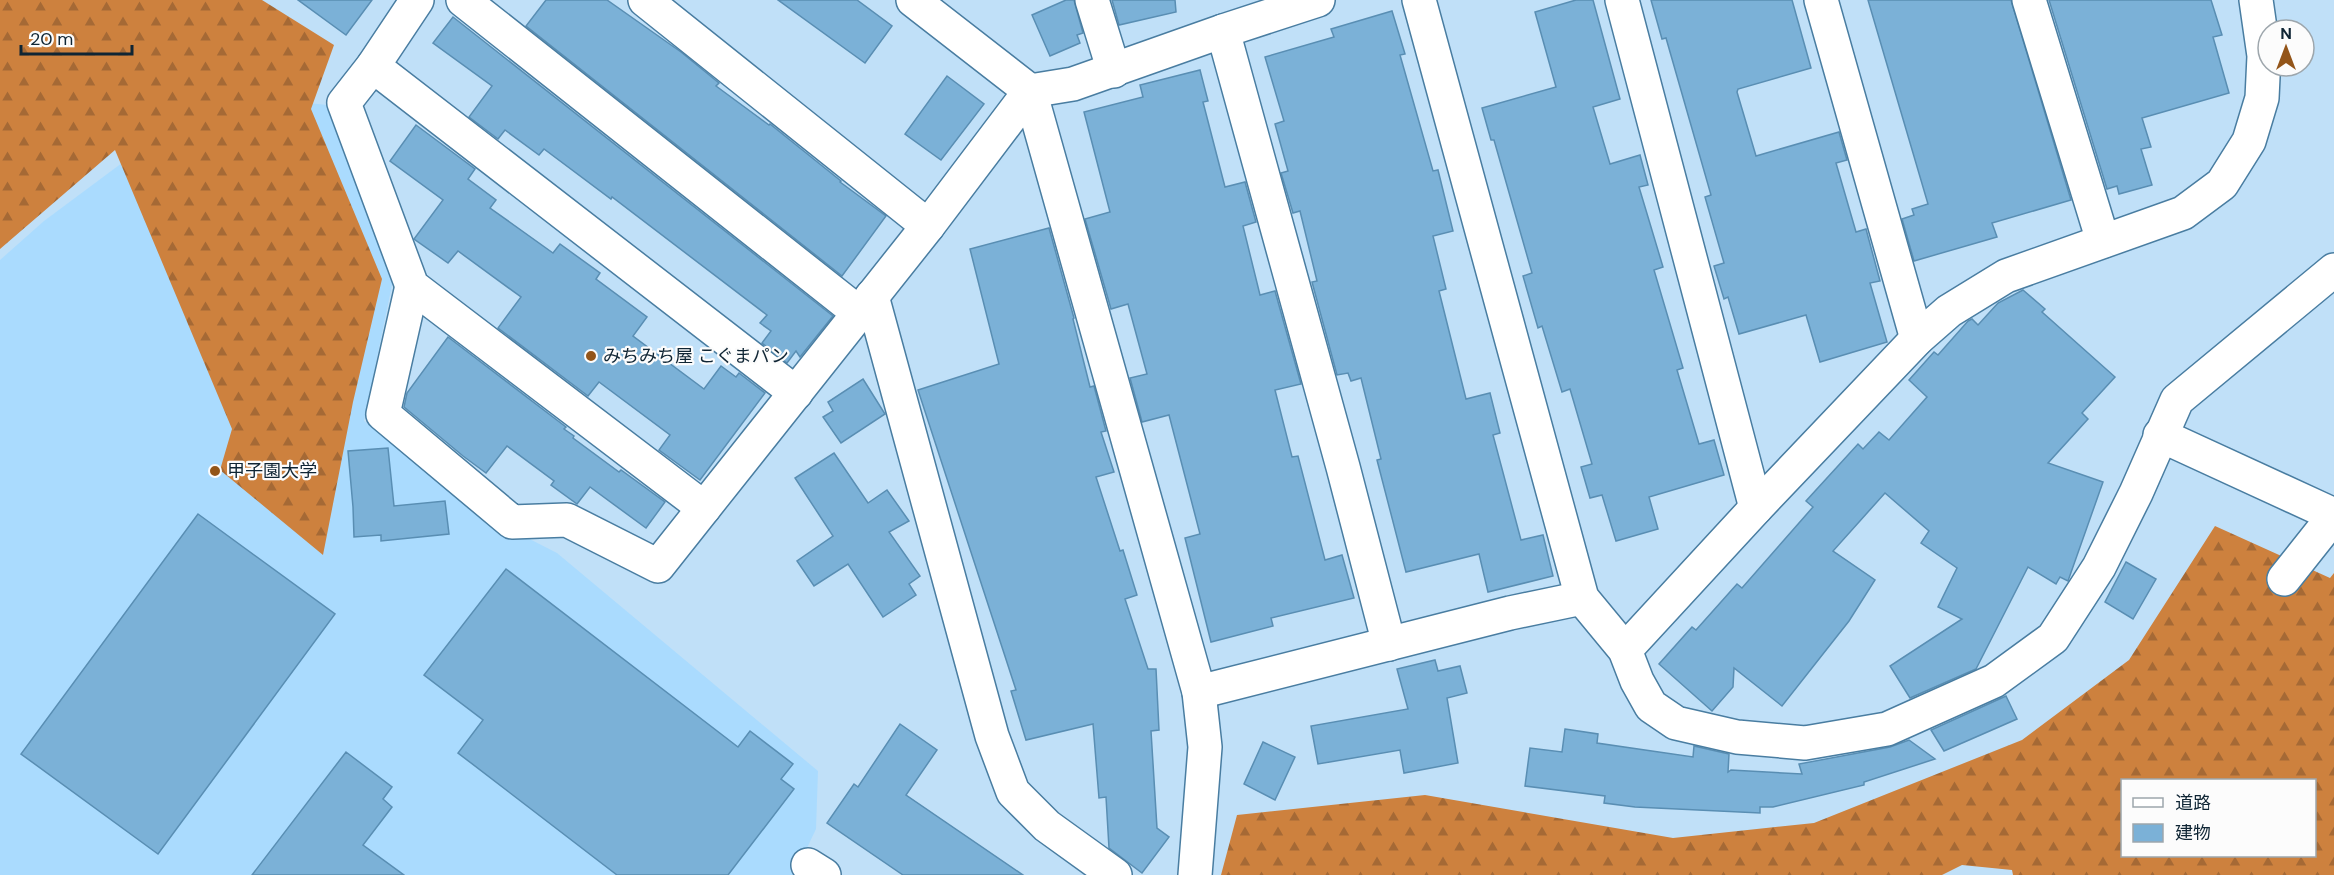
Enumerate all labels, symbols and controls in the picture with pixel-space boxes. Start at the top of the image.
scale bar [21,18,132,56]
north arrow [2256,18,2316,78]
text: N [2280,23,2292,44]
text: 20 m [30,27,73,51]
place label: みちみち屋 こぐまパン [603,344,789,368]
marker: みちみち屋 こぐまパン [584,349,598,363]
place label: 甲子園大学 [227,459,317,483]
marker: 甲子園大学 [208,464,222,478]
legend [2121,779,2316,857]
text: 道路 [2175,791,2211,815]
text: 建物 [2175,821,2211,845]

